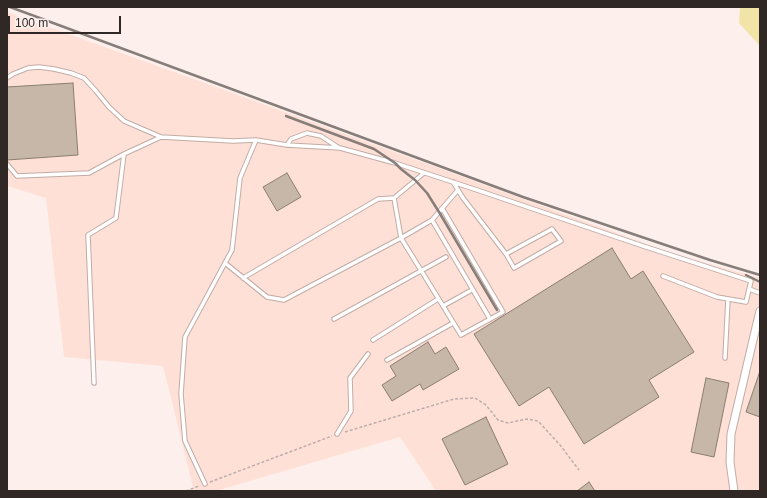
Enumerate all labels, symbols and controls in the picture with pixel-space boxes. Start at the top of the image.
scale bar [10,8,123,34]
text: 100 m [15,16,48,30]

